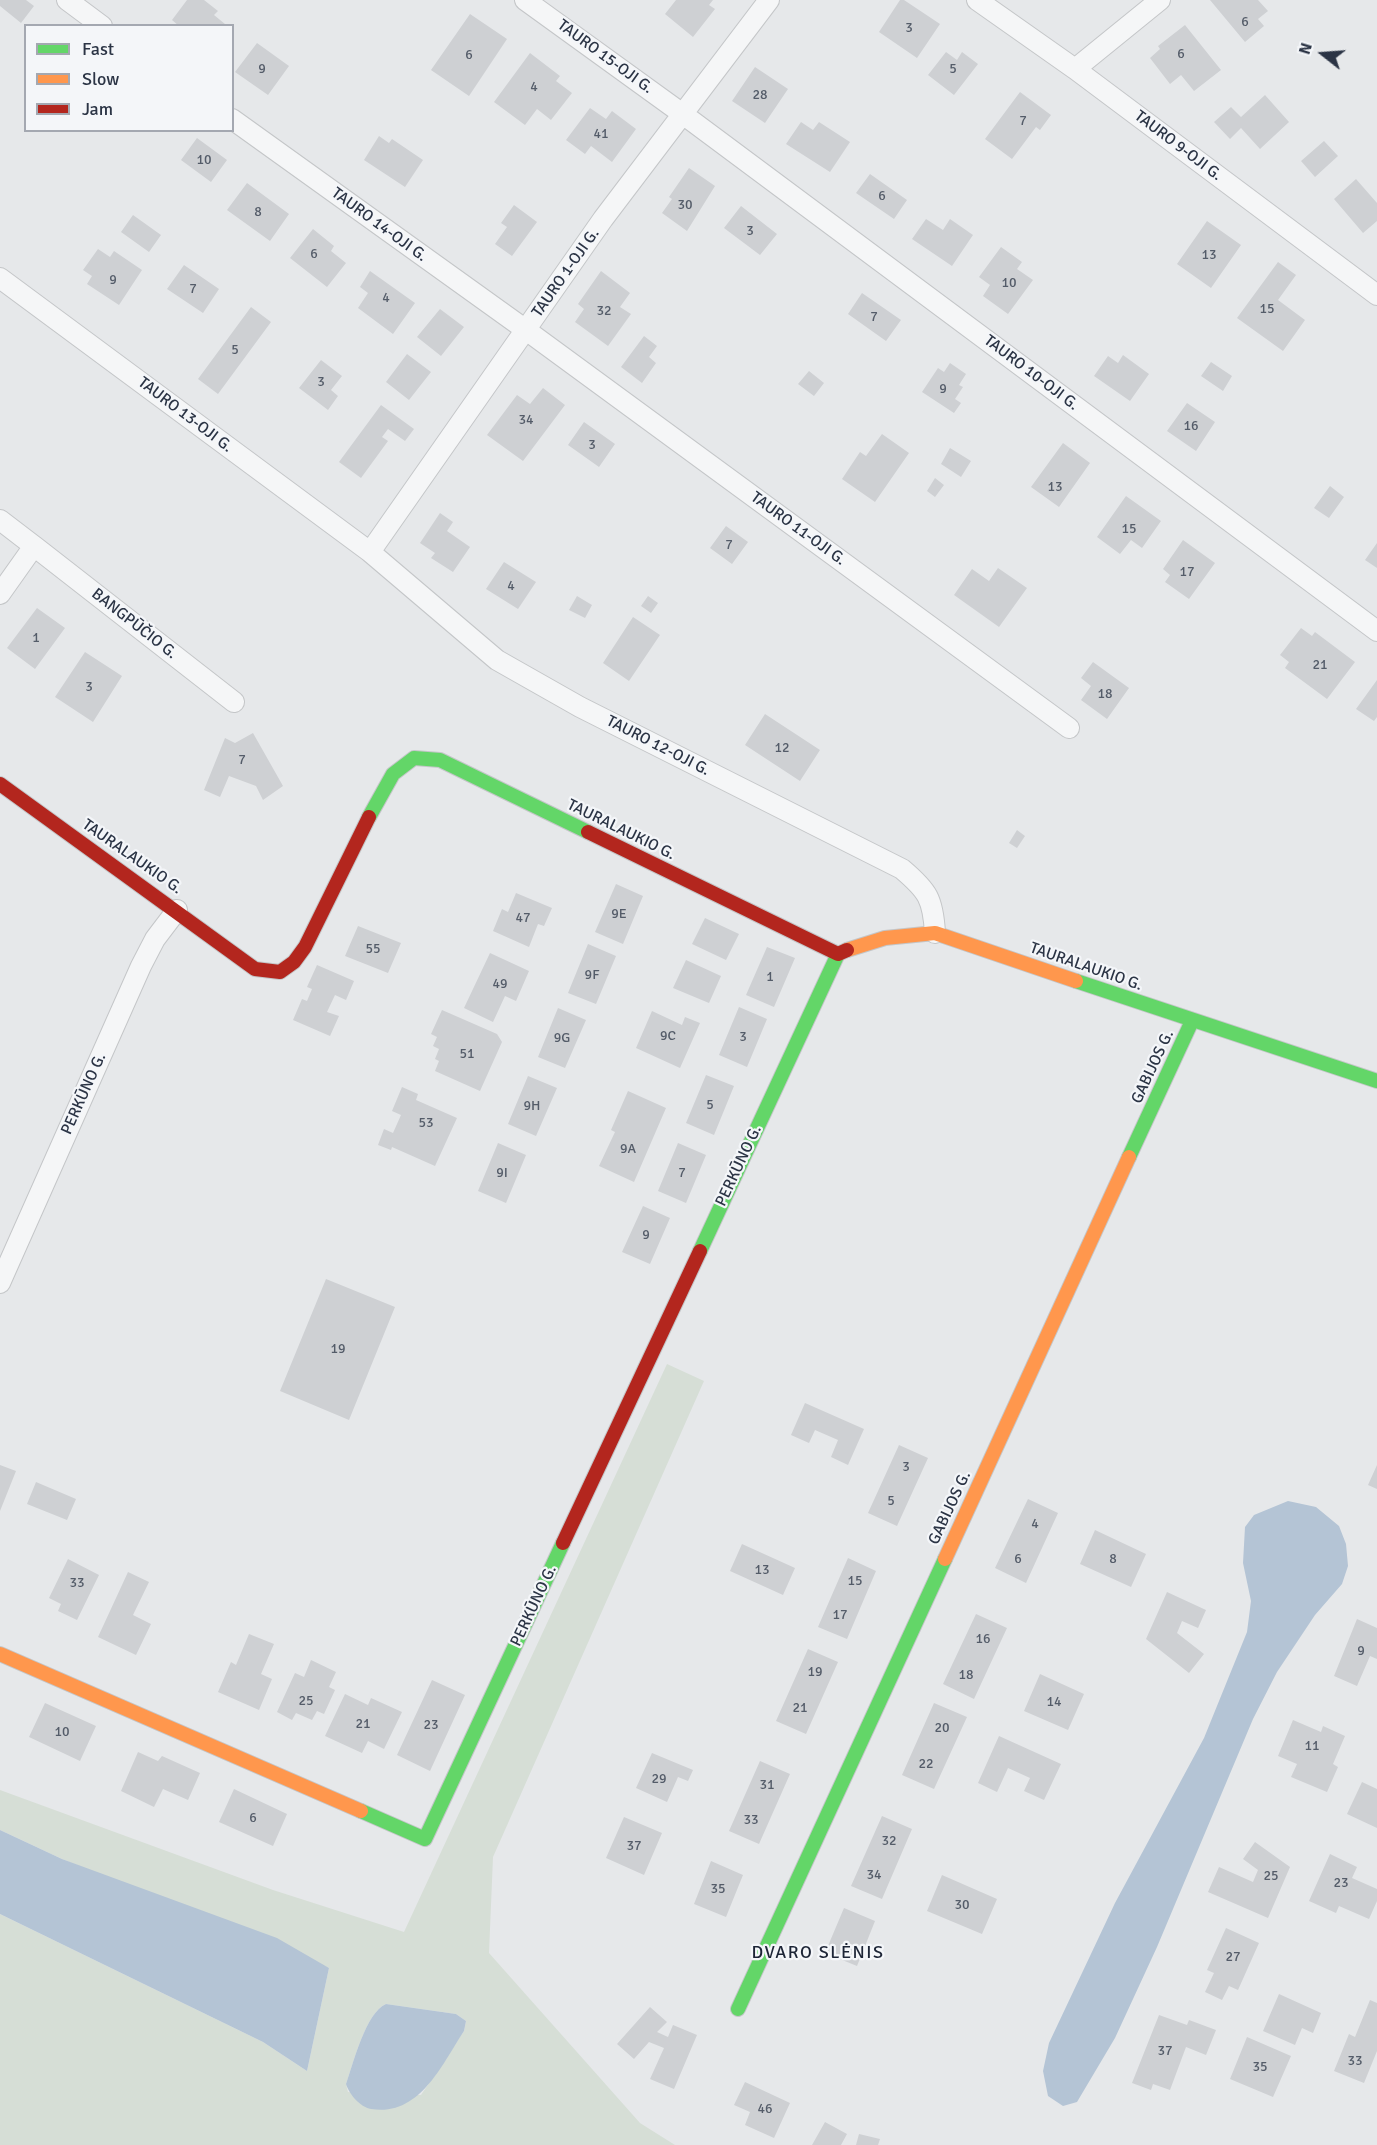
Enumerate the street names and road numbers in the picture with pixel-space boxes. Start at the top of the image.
street label: TAURO 15-OJI G. [553,16,657,98]
street label: TAURO 9-OJI G. [1130,107,1226,185]
street label: TAURO 14-OJI G. [327,184,431,266]
street label: TAURO 1-OJI G. [528,225,604,321]
street label: TAURO 10-OJI G. [980,331,1082,415]
street label: TAURO 13-OJI G. [134,373,236,457]
street label: TAURO 11-OJI G. [747,488,849,570]
street label: BANGPŪČIO G. [87,585,181,663]
street label: TAURO 12-OJI G. [603,712,713,780]
street label: TAURALAUKIO G. [564,796,678,864]
street label: TAURALAUKIO G. [78,815,186,899]
street label: TAURALAUKIO G. [1027,939,1145,995]
street label: GABIJOS G. [1128,1027,1178,1107]
street label: PERKŪNO G. [57,1050,111,1138]
street label: PERKŪNO G. [712,1122,766,1210]
street label: GABIJOS G. [925,1468,975,1548]
street label: PERKŪNO G. [507,1562,561,1650]

